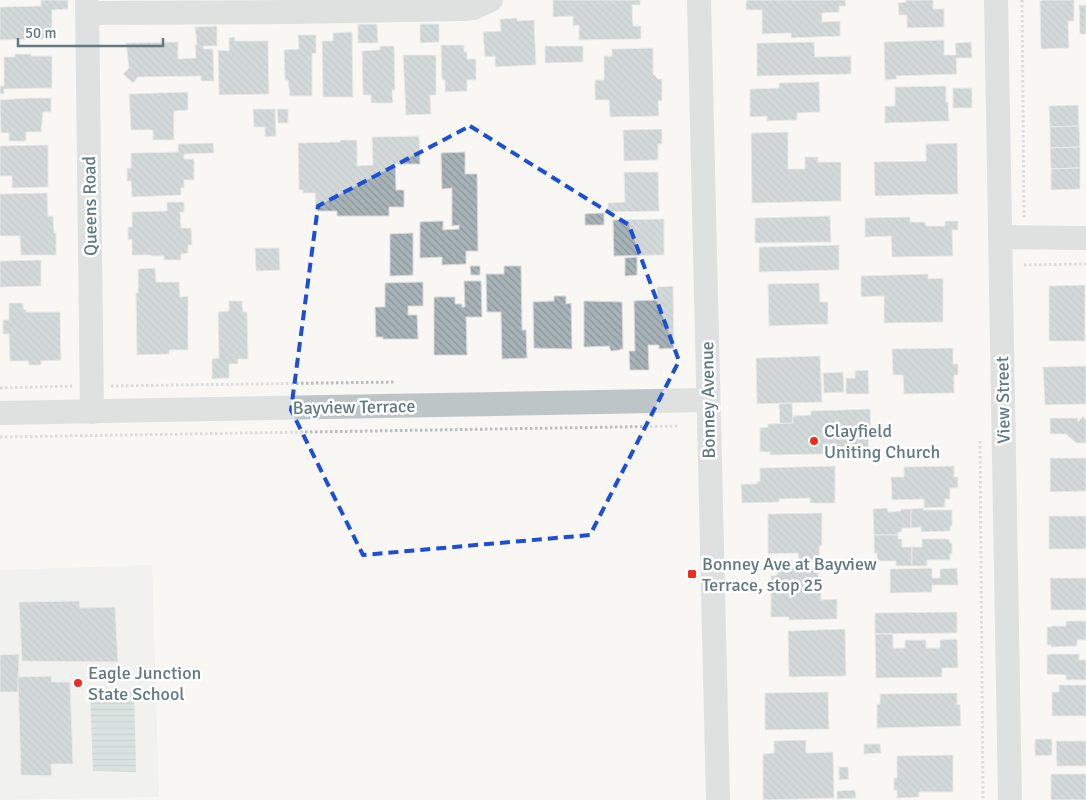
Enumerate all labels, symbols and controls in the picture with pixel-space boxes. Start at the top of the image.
scale bar [18,15,162,47]
text: 50 m [25,24,56,42]
street label: Queens Road [78,156,102,256]
street label: Bonney Avenue [696,341,720,459]
street label: View Street [991,356,1015,444]
street label: Bayview Terrace [292,395,416,419]
place label: Clayfield Uniting Church [824,420,940,463]
marker: Clayfield Uniting Church [808,435,820,447]
place label: Bonney Ave at Bayview Terrace, stop 25 [702,553,877,596]
marker: Bonney Ave at Bayview Terrace, stop 25 [686,568,698,580]
place label: Eagle Junction State School [88,662,201,705]
marker: Eagle Junction State School [72,677,84,689]

